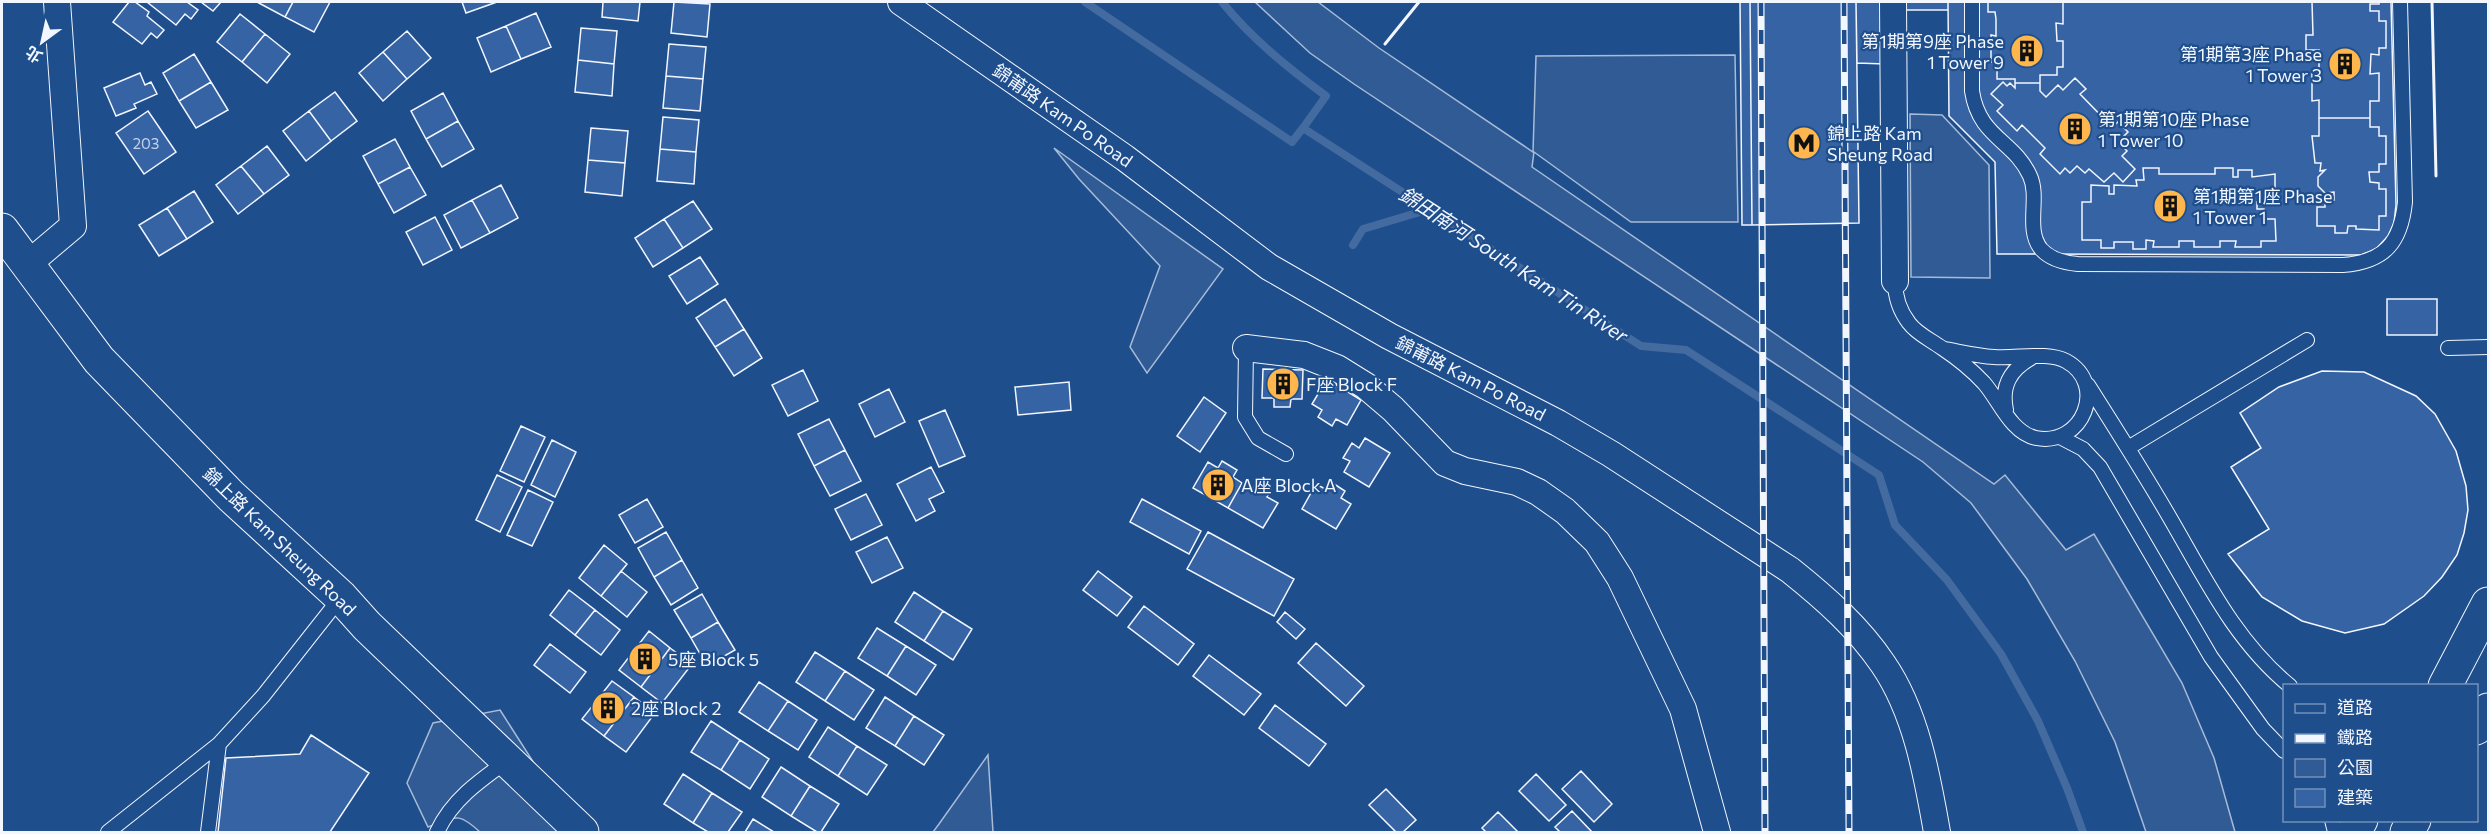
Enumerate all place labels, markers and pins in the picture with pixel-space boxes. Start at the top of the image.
place label: 第1期第9座 Phase 1 Tower 9 [1861,30,2004,73]
building icon: 第1期第9座 Phase 1 Tower 9 [2009,33,2045,69]
place label: 第1期第3座 Phase 1 Tower 3 [2180,43,2322,86]
building icon: 第1期第3座 Phase 1 Tower 3 [2327,46,2363,82]
place label: 第1期第10座 Phase 1 Tower 10 [2098,108,2249,151]
building icon: 第1期第10座 Phase 1 Tower 10 [2057,111,2093,147]
place label: 錦上路 Kam Sheung Road [1827,122,1933,165]
metro station icon: 錦上路 Kam Sheung Road [1786,125,1822,161]
place label: 第1期第1座 Phase 1 Tower 1 [2193,185,2333,228]
building icon: 第1期第1座 Phase 1 Tower 1 [2152,188,2188,224]
building icon: F座 Block F [1265,366,1301,402]
place label: F座 Block F [1306,373,1397,395]
building icon: A座 Block A [1200,467,1236,503]
place label: A座 Block A [1241,474,1336,496]
building icon: 5座 Block 5 [627,641,663,677]
place label: 5座 Block 5 [668,648,759,670]
building icon: 2座 Block 2 [590,690,626,726]
place label: 2座 Block 2 [631,697,721,719]

